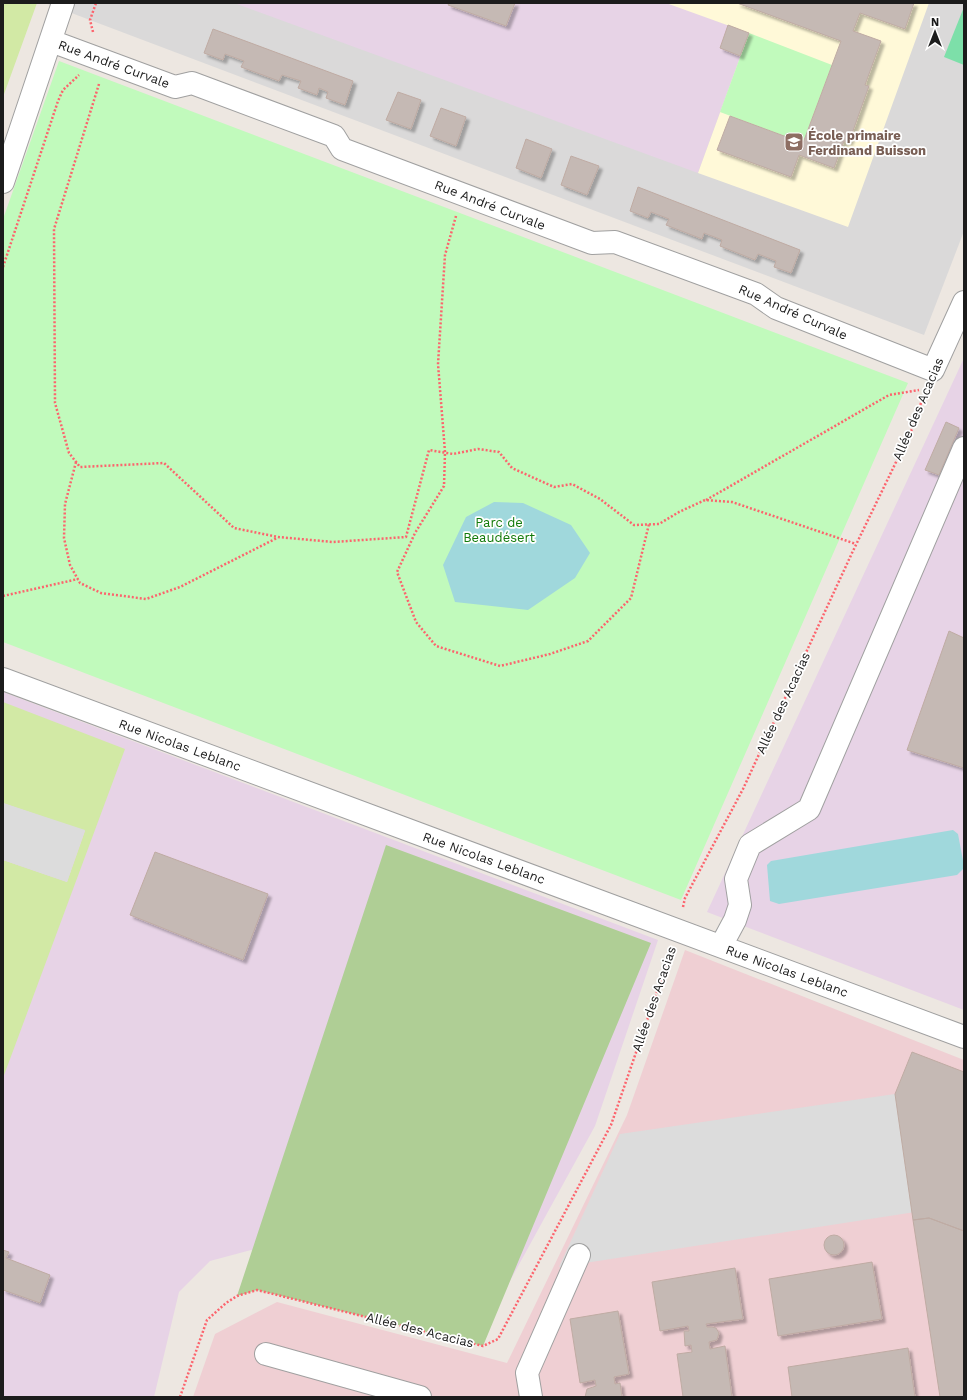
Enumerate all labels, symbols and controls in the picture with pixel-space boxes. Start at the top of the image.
north arrow [915,12,955,52]
text: N [931,16,939,29]
street label: Rue André Curvale [56,37,172,91]
place label: École primaire Ferdinand Buisson [808,127,926,158]
school or university icon: École primaire Ferdinand Buisson [783,131,805,153]
street label: Rue André Curvale [433,177,547,233]
street label: Rue André Curvale [736,281,850,343]
street label: Allée des Acacias [890,355,947,463]
park label: Parc de Beaudésert [463,515,535,545]
street label: Allée des Acacias [753,650,813,756]
street label: Rue Nicolas Leblanc [117,716,243,774]
street label: Rue Nicolas Leblanc [421,829,547,887]
street label: Rue Nicolas Leblanc [724,942,850,1000]
street label: Allée des Acacias [629,944,679,1054]
street label: Allée des Acacias [365,1309,476,1351]

